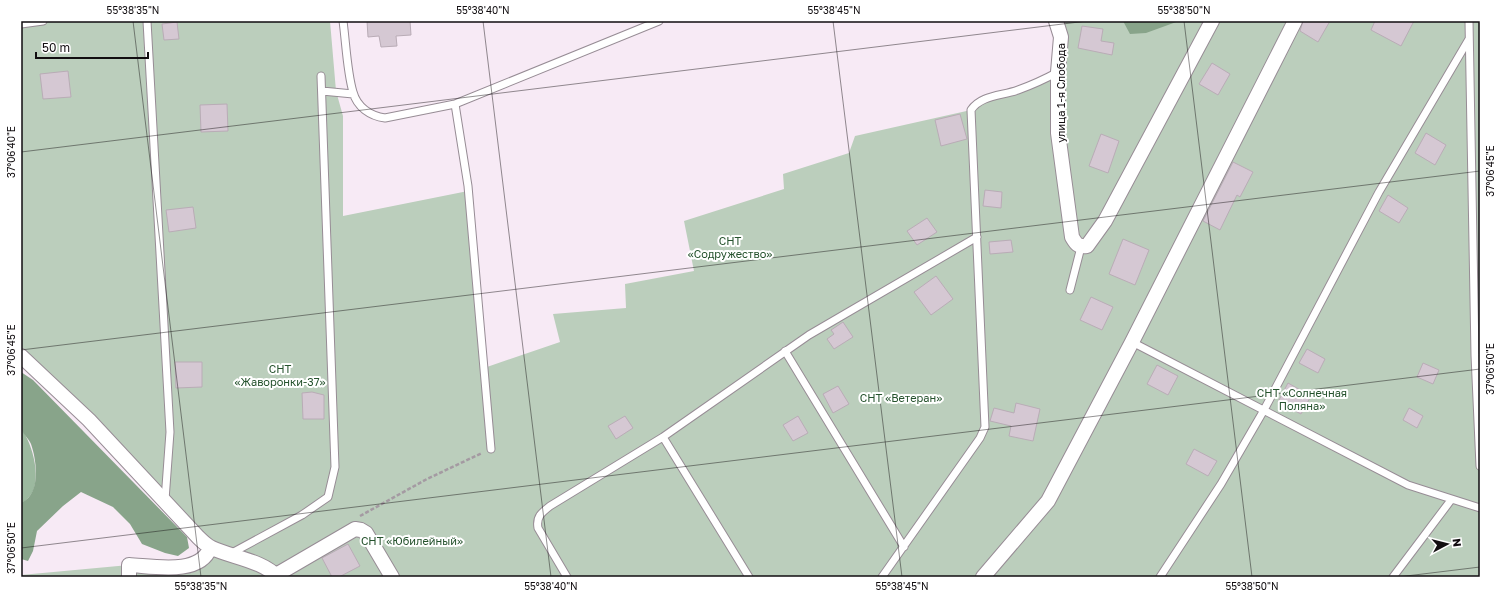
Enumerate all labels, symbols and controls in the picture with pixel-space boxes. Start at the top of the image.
text: 55°38'35"N [107,4,159,16]
text: 55°38'40"N [456,4,510,16]
text: 55°38'45"N [807,4,861,16]
text: 55°38'50"N [1157,4,1211,16]
scale bar [36,34,148,60]
text: 50 m [42,40,70,55]
street label: улица 1-я Слобода [1054,43,1067,143]
text: 37°06'40"E [5,126,17,178]
text: 37°06'45"E [1484,145,1496,197]
park label: СНТ «Содружество» [688,234,772,260]
text: 37°06'45"E [5,324,17,376]
text: 37°06'50"E [1484,343,1496,395]
park label: СНТ «Жаворонки-37» [234,362,326,388]
park label: СНТ «Солнечная Поляна» [1257,386,1347,412]
park label: СНТ «Ветеран» [860,391,942,404]
text: 37°06'50"E [5,522,17,574]
north arrow [1427,524,1467,564]
park label: СНТ «Юбилейный» [361,534,463,547]
text: N [1450,538,1464,548]
text: 55°38'35"N [175,580,227,592]
text: 55°38'40"N [524,580,578,592]
text: 55°38'45"N [875,580,929,592]
text: 55°38'50"N [1225,580,1279,592]

